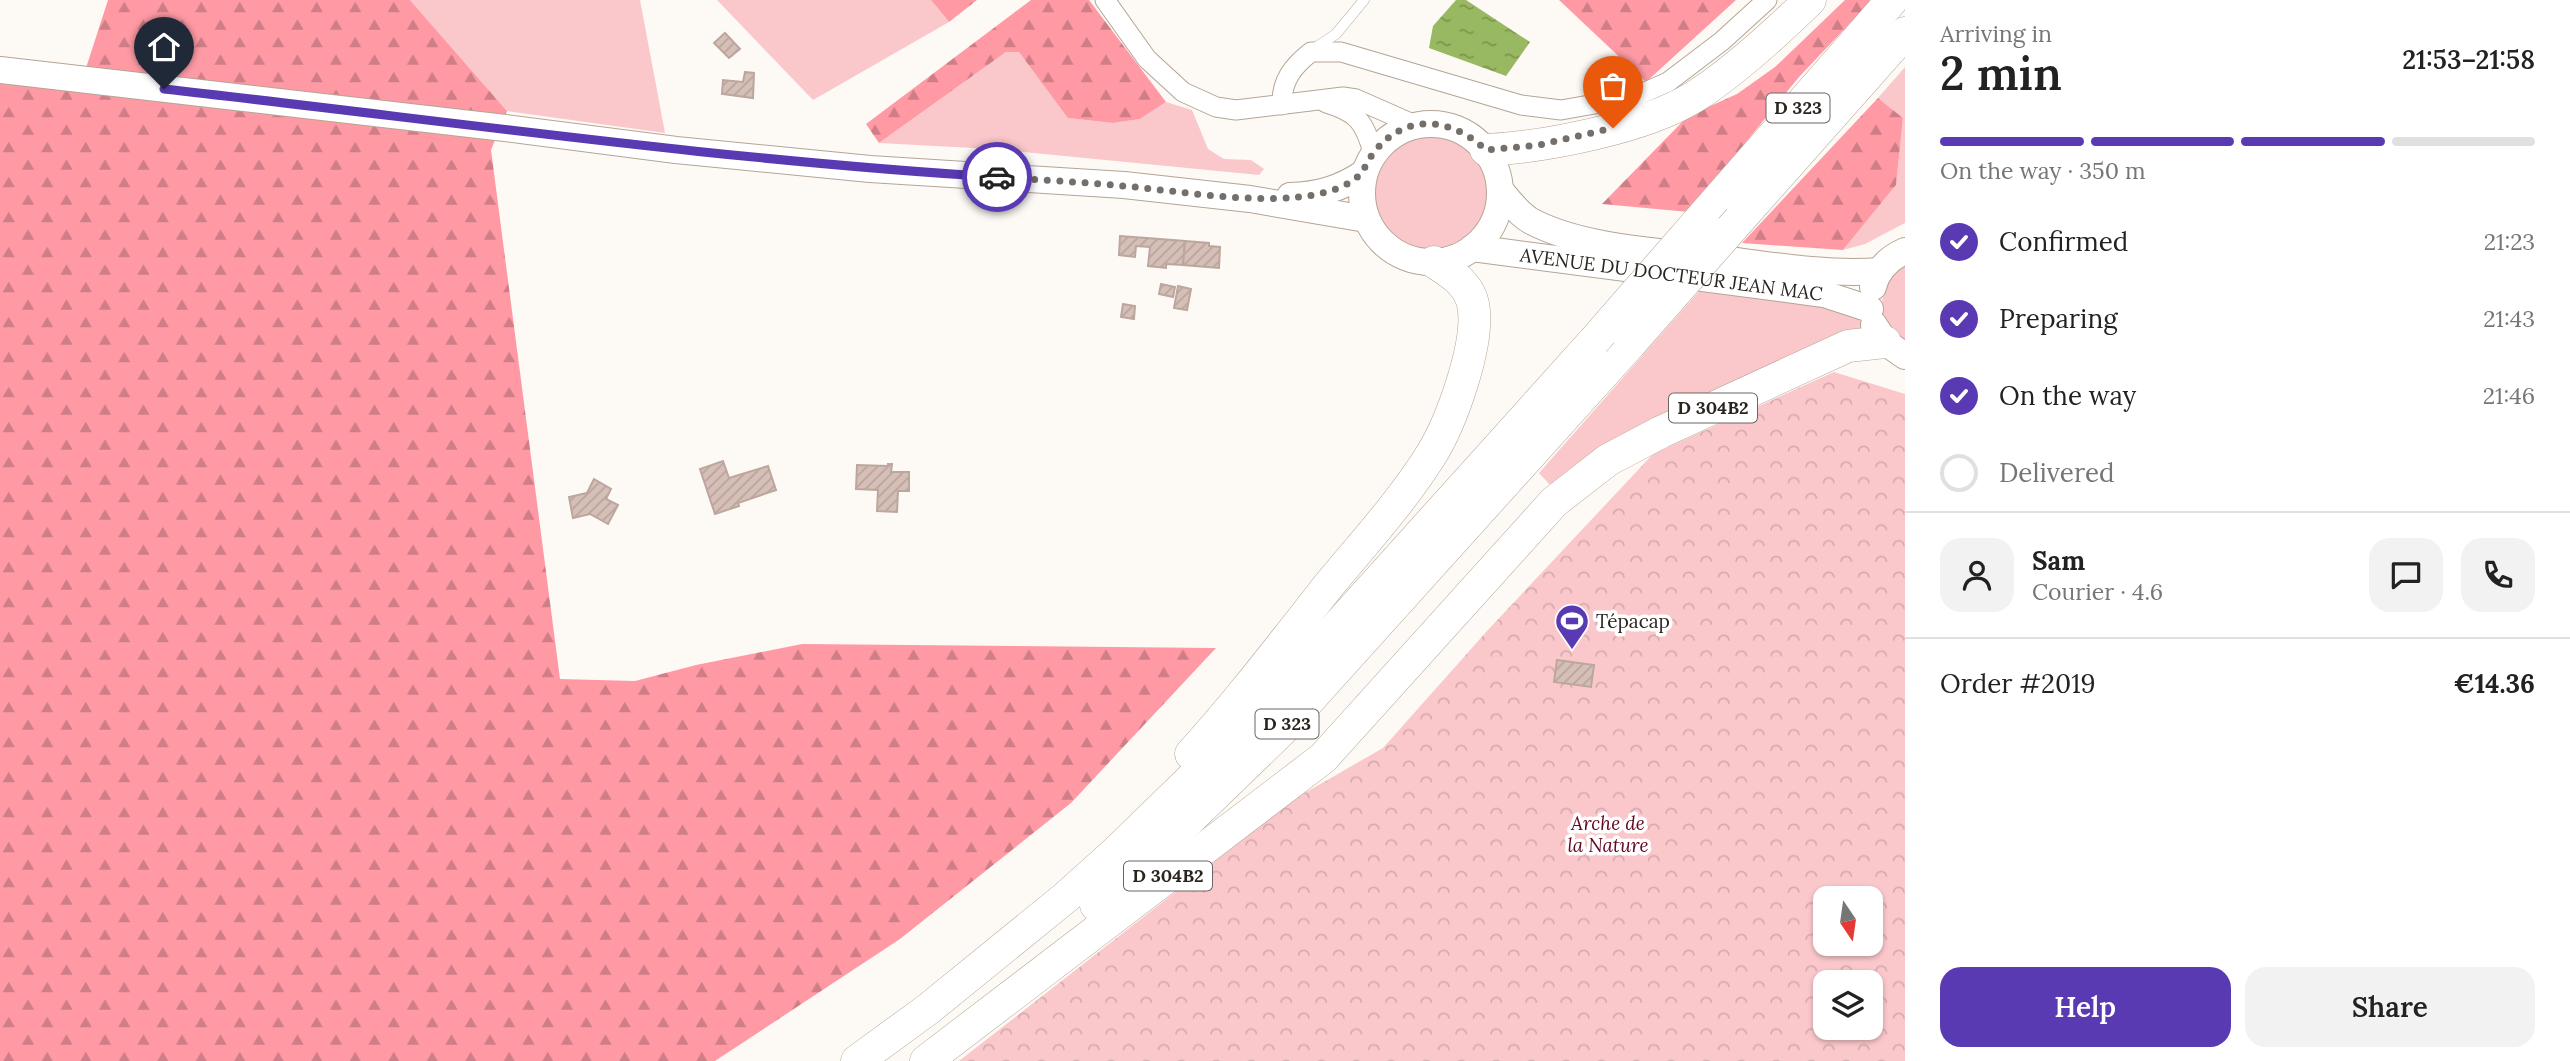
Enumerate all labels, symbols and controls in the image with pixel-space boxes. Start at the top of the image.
pin [134,17,194,89]
text: Arriving in [1940,19,2052,48]
icon: home [145,28,183,66]
text: 21:53–21:58 [2402,43,2535,76]
text: 2 min [1940,44,2062,103]
pin [1583,56,1643,128]
icon: bag [1594,67,1632,105]
road number: D 323 [1766,94,1829,122]
courier [962,142,1032,212]
text: On the way · 350 m [1940,156,2146,185]
icon: car [978,158,1016,196]
icon: check [1940,223,1978,261]
text: Confirmed [1999,225,2128,258]
text: 21:23 [2484,227,2535,256]
street label: AVENUE DU DOCTEUR JEAN MAC [1518,242,1824,306]
icon: check [1940,300,1978,338]
text: Preparing [1999,302,2118,335]
text: 21:43 [2483,304,2535,333]
icon: check [1940,377,1978,415]
text: On the way [1999,379,2136,412]
text: 21:46 [2483,381,2535,410]
road number: D 304B2 [1669,394,1757,422]
text: Delivered [1999,456,2115,489]
button: person [1940,538,2014,612]
button: chat [2369,538,2443,612]
button: phone [2461,538,2535,612]
text: Sam [2032,544,2085,577]
text: Courier · 4.6 [2032,577,2163,606]
sports icon: Tépacap [1553,602,1591,651]
place label: Tépacap [1596,609,1670,633]
text: Order #2019 [1940,667,2096,700]
text: €14.36 [2454,667,2535,700]
road number: D 323 [1256,710,1318,738]
park label: Arche de la Nature [1567,811,1649,857]
road number: D 304B2 [1124,862,1212,890]
north arrow [1813,886,1883,956]
map controls [1813,886,1883,1040]
button: Help [1940,967,2231,1047]
button: Share [2245,967,2535,1047]
button: layers [1813,970,1883,1040]

